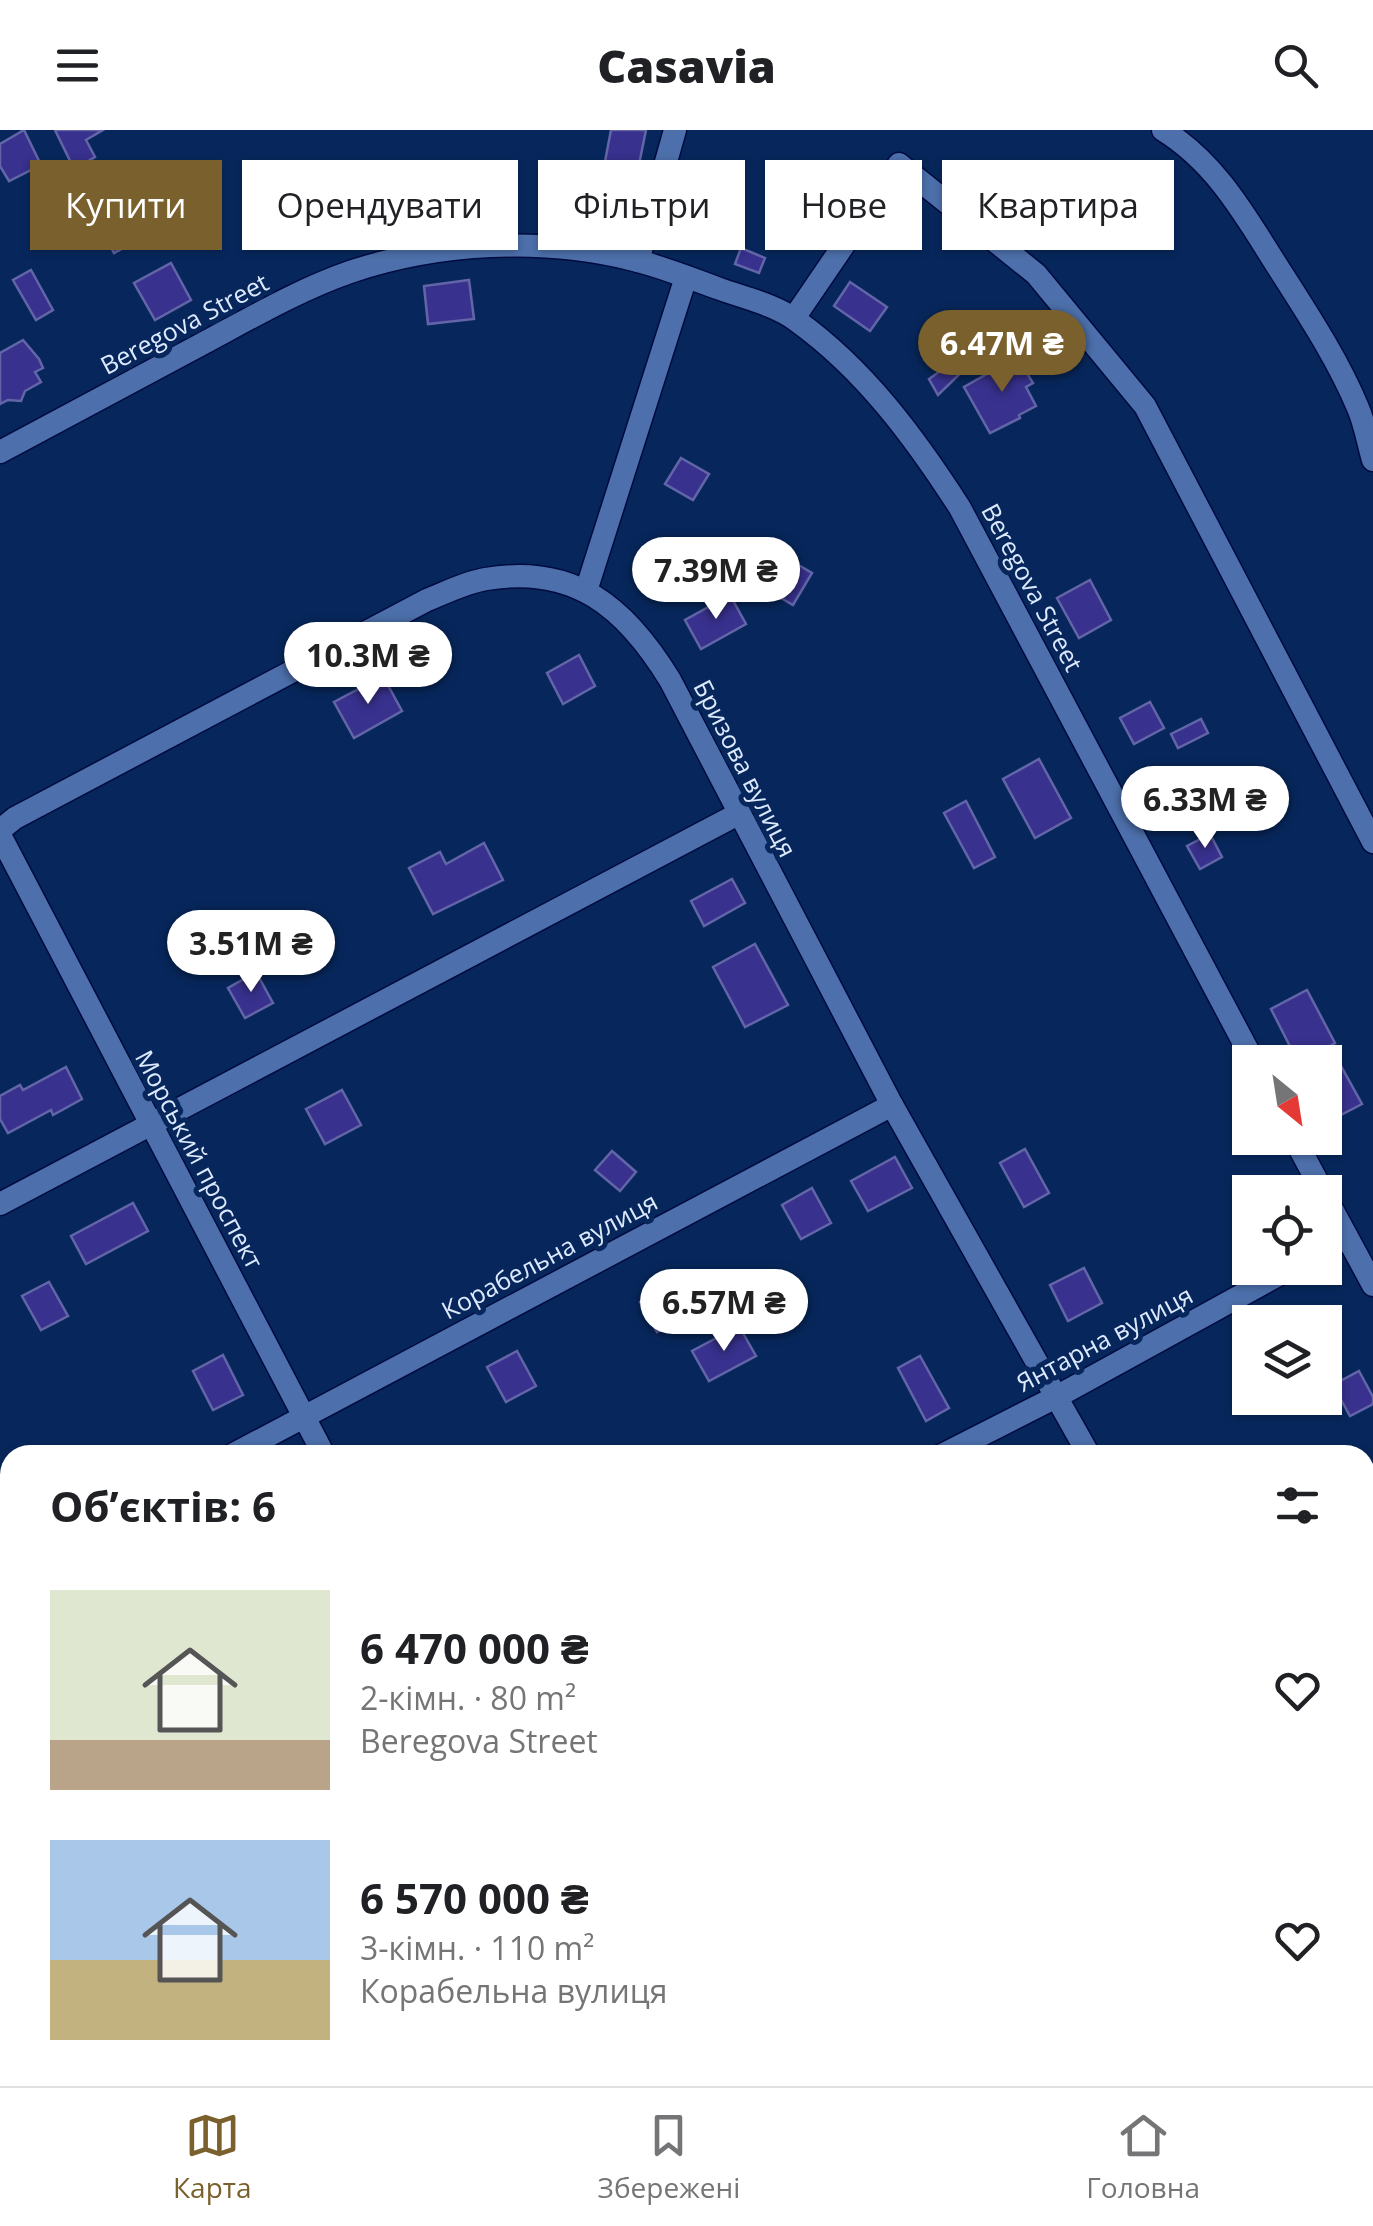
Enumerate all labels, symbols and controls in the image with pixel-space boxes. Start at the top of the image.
text: Casavia [597,35,776,96]
icon: menu [50,38,105,93]
icon: search [1268,38,1323,93]
chip: Купити [30,160,222,250]
chip: Орендувати [242,160,518,250]
chip: Фільтри [538,160,745,250]
chip: Нове [765,160,922,250]
chip: Квартира [942,160,1174,250]
street label: Beregova Street [94,264,274,382]
pin: 6.47M ₴ [910,310,1094,395]
text: 6.47M ₴ [940,321,1064,364]
street label: Beregova Street [974,497,1092,677]
pin: 7.39M ₴ [624,537,808,622]
text: 7.39M ₴ [654,548,778,591]
pin: 10.3M ₴ [276,622,460,707]
text: 10.3M ₴ [306,633,430,676]
street label: Бризова вулиця [687,673,805,863]
pin: 6.33M ₴ [1113,766,1297,851]
text: 6.33M ₴ [1143,777,1267,820]
pin: 3.51M ₴ [159,910,343,995]
text: 3.51M ₴ [189,921,313,964]
street label: Морський проспект [128,1044,272,1274]
north arrow [1232,1045,1342,1155]
map controls [1232,1045,1342,1415]
button: locate [1232,1175,1342,1285]
street label: Корабельна вулиця [435,1184,663,1326]
pin: 6.57M ₴ [632,1269,816,1354]
street label: Янтарна вулиця [1010,1277,1198,1399]
text: 6.57M ₴ [662,1280,786,1323]
button: layers [1232,1305,1342,1415]
text: Об’єктів: 6 [50,1477,276,1534]
icon: filters [1270,1478,1325,1533]
text: 6 470 000 ₴ [360,1619,589,1676]
icon: home [130,1630,250,1750]
icon: heart [1270,1663,1325,1718]
text: 2-кімн. · 80 m² [360,1676,576,1719]
text: Beregova Street [360,1719,598,1762]
text: 6 570 000 ₴ [360,1869,589,1926]
icon: home [130,1880,250,2000]
icon: heart [1270,1913,1325,1968]
text: 3-кімн. · 110 m² [360,1926,594,1969]
text: Корабельна вулиця [360,1969,667,2012]
tab: Карта [173,2108,252,2206]
tab: Збережені [598,2108,740,2206]
tab: Головна [1086,2108,1200,2206]

